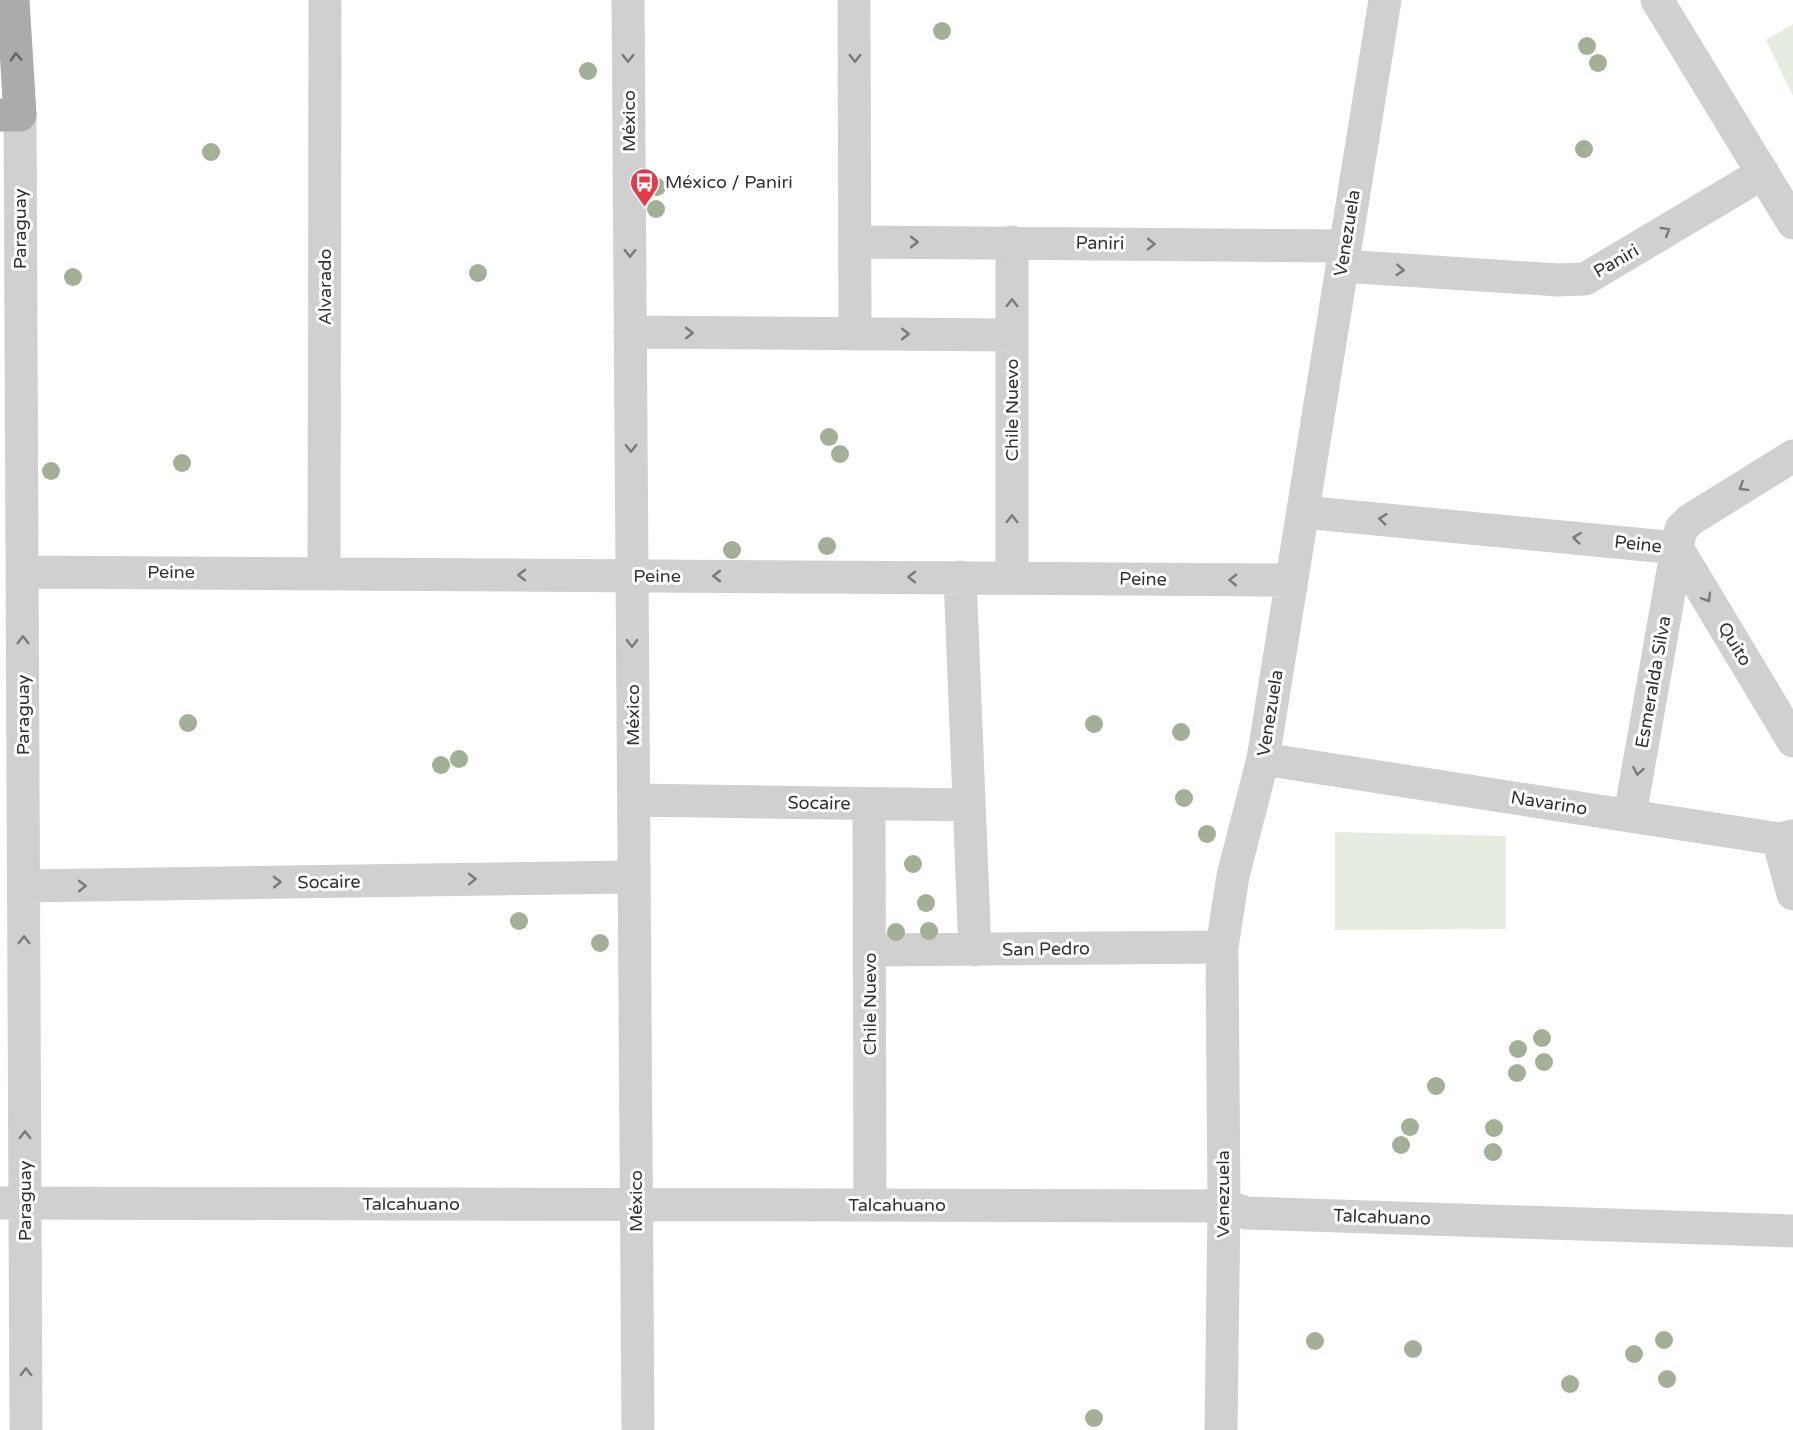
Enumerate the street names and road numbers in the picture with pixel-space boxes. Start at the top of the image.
street label: México [618,90,640,152]
street label: Paraguay [9,188,31,269]
street label: Venezuela [1329,188,1365,278]
street label: Paniri [1076,232,1124,254]
street label: Paniri [1589,239,1643,283]
street label: Alvarado [314,249,336,325]
street label: Chile Nuevo [1001,358,1023,461]
street label: Peine [1613,531,1663,557]
street label: Peine [147,561,195,583]
street label: Peine [633,565,681,587]
street label: Peine [1119,568,1167,590]
street label: Esmeralda Silva [1631,614,1675,750]
street label: Quito [1713,618,1757,670]
street label: Venezuela [1252,668,1288,758]
street label: Paraguay [12,674,34,755]
street label: México [622,684,644,746]
street label: Navarino [1509,786,1589,820]
street label: Socaire [787,791,851,815]
street label: Socaire [297,870,361,894]
street label: San Pedro [1002,937,1090,961]
street label: Chile Nuevo [859,952,881,1055]
street label: Venezuela [1212,1150,1234,1238]
street label: Paraguay [14,1160,36,1241]
street label: México [625,1170,647,1232]
street label: Talcahuano [362,1193,460,1215]
street label: Talcahuano [848,1194,946,1216]
street label: Talcahuano [1333,1204,1431,1230]

